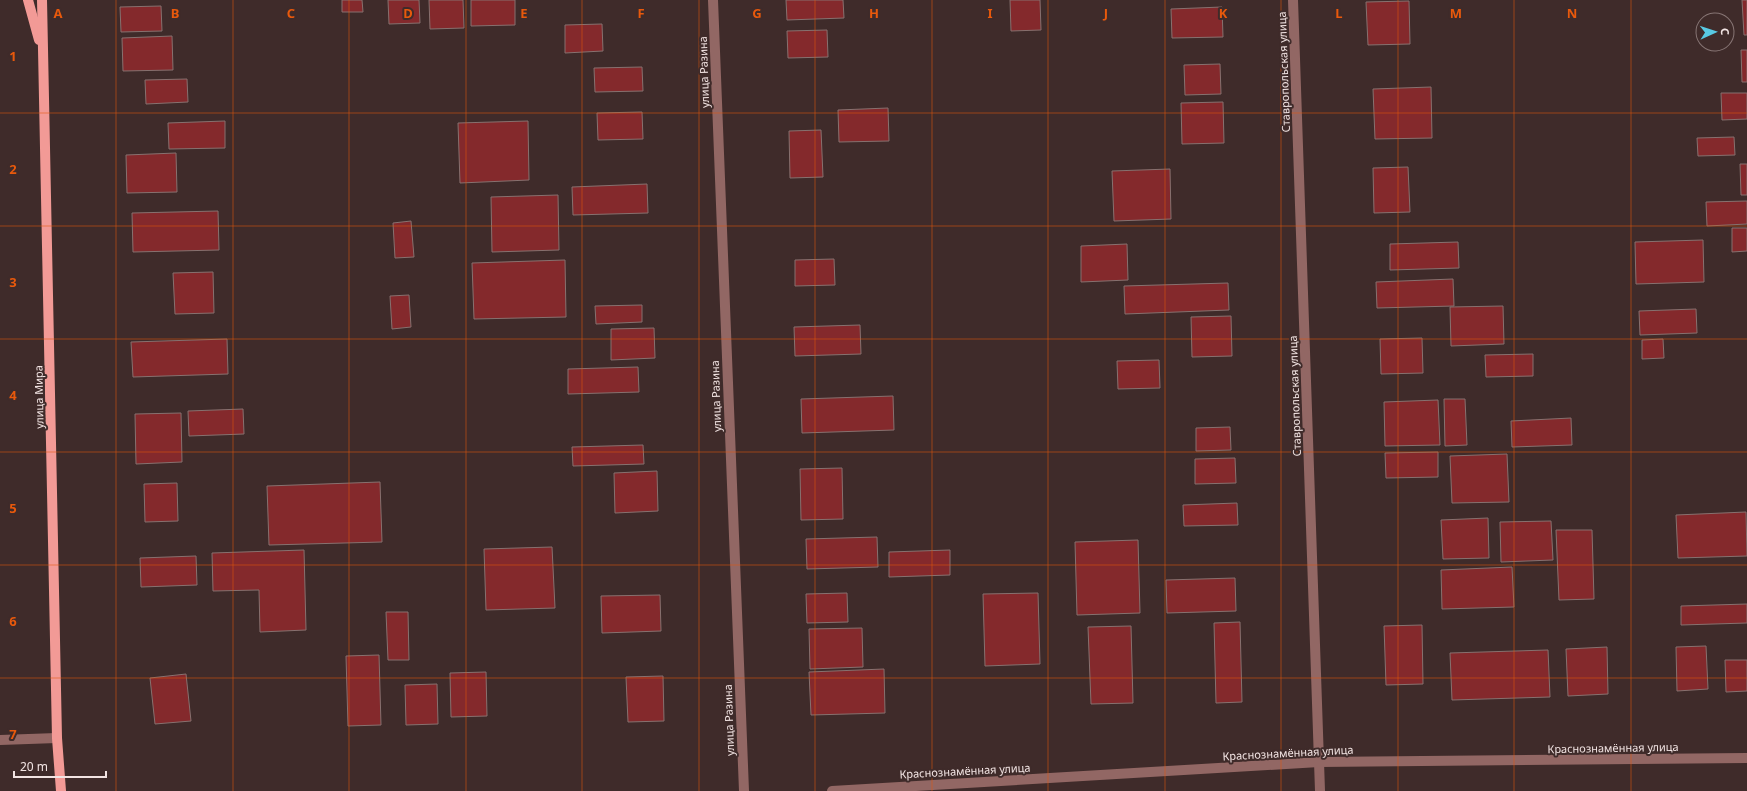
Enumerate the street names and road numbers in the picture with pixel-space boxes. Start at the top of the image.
street label: Ставропольская улица [1274,11,1293,133]
street label: улица Разина [695,36,712,108]
street label: Ставропольская улица [1285,335,1304,457]
street label: улица Разина [707,360,724,432]
street label: улица Мира [30,365,47,429]
street label: улица Разина [720,684,737,756]
street label: Краснознамённая улица [1547,739,1679,756]
street label: Краснознамённая улица [1222,742,1354,763]
street label: Краснознамённая улица [899,760,1031,781]

